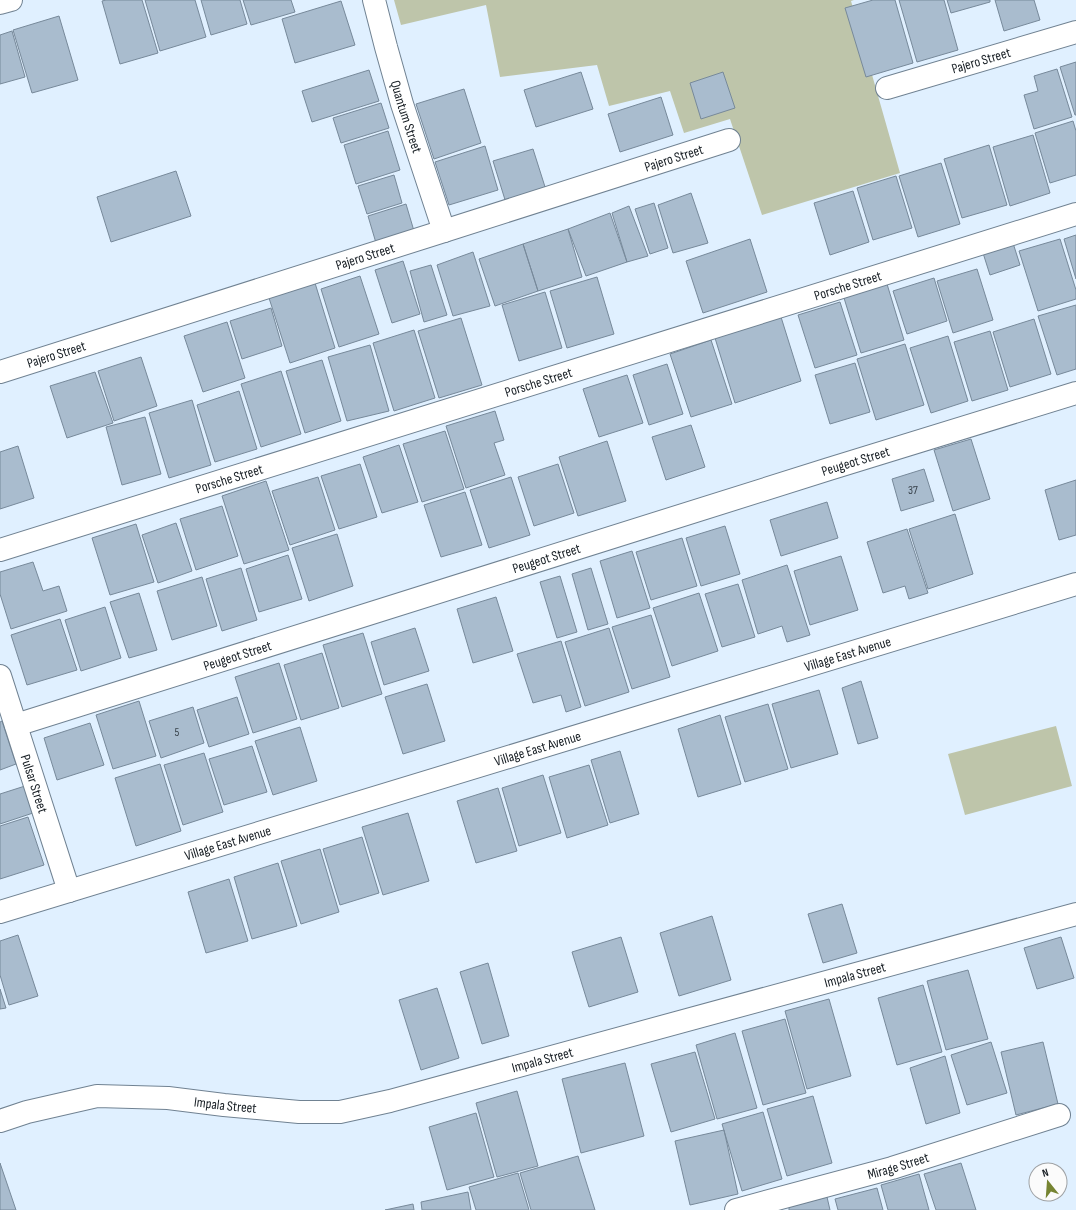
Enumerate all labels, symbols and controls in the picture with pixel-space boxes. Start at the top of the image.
street label: Pajero Street [950,44,1013,77]
street label: Quantum Street [387,78,426,155]
street label: Pajero Street [642,141,705,175]
street label: Pajero Street [334,239,397,274]
street label: Porsche Street [812,267,884,304]
street label: Pajero Street [25,337,88,372]
street label: Porsche Street [503,364,574,401]
street label: Peugeot Street [819,443,892,480]
street label: Porsche Street [193,460,265,497]
house number: 37 [908,483,918,498]
street label: Peugeot Street [510,540,583,577]
street label: Village East Avenue [802,633,893,675]
street label: Peugeot Street [201,637,274,674]
house number: 5 [175,725,180,740]
street label: Village East Avenue [492,727,583,770]
street label: Pulsar Street [17,752,51,815]
street label: Village East Avenue [182,822,273,864]
street label: Impala Street [822,958,887,991]
street label: Impala Street [510,1044,575,1076]
street label: Impala Street [193,1093,257,1117]
street label: Mirage Street [866,1149,931,1183]
north arrow [1028,1162,1068,1202]
text: N [1041,1166,1050,1180]

